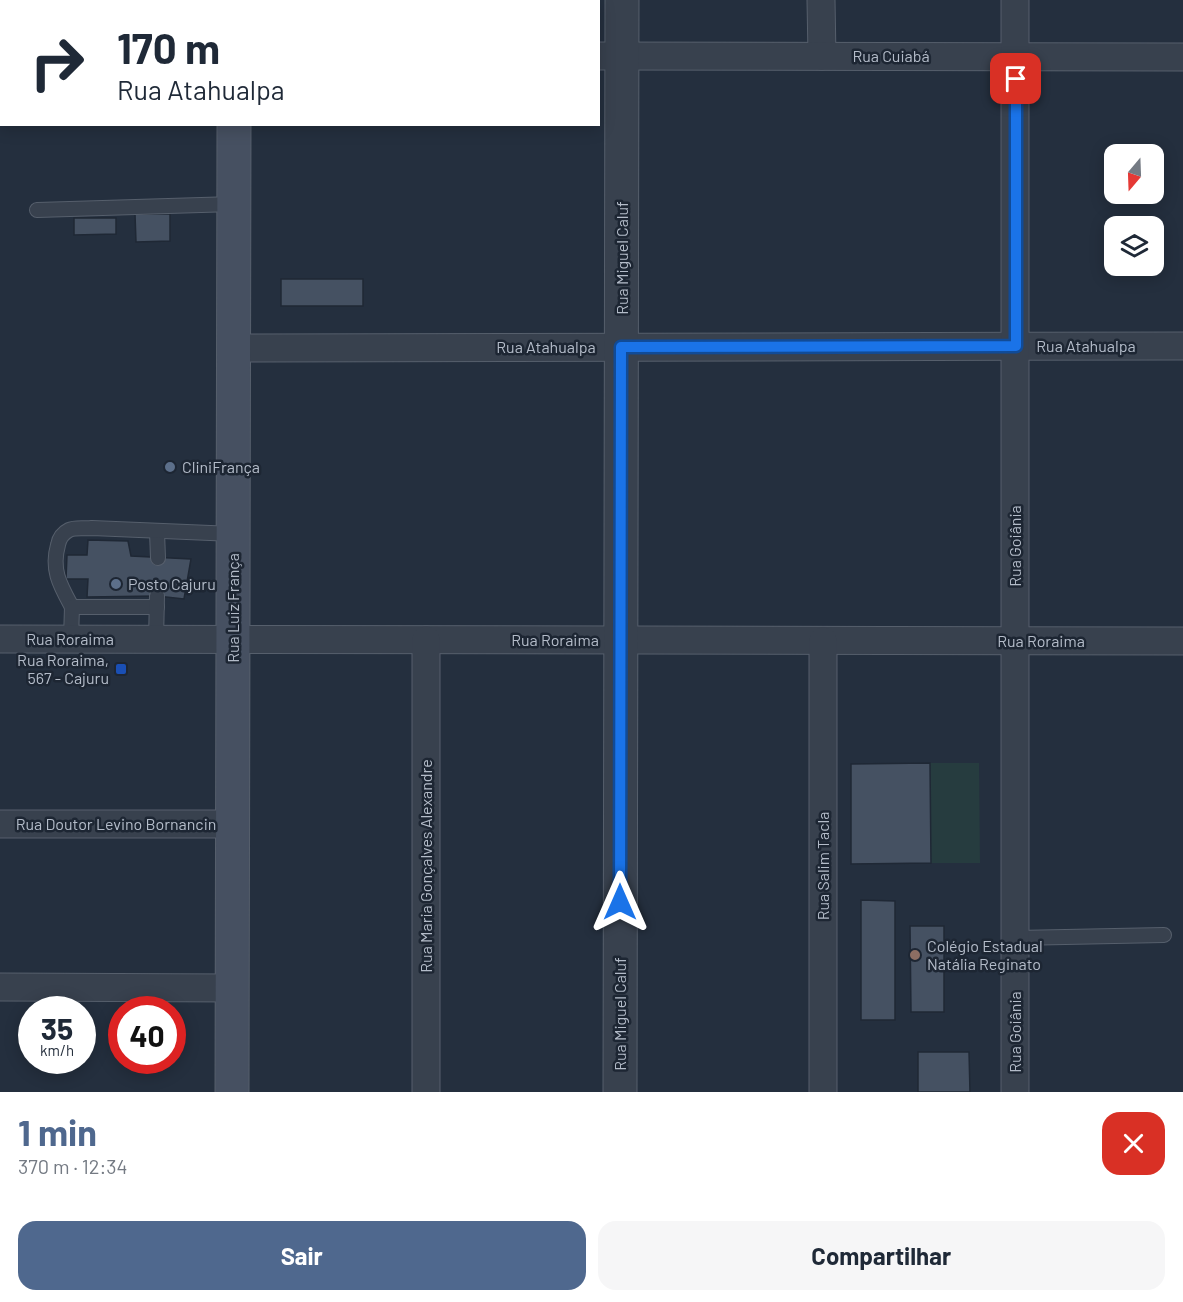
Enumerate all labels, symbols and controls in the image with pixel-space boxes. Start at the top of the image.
text: 170 m [117,22,220,72]
icon: right [18,24,96,102]
street label: Rua Cuiabá [852,46,930,65]
pin [990,53,1041,104]
icon: arrive [999,62,1032,95]
text: Rua Atahualpa [117,73,285,105]
north arrow [1104,144,1164,204]
map controls [1104,144,1164,276]
street label: Rua Miguel Caluf [612,201,631,315]
button: layers [1104,216,1164,276]
street label: Rua Atahualpa [1036,336,1136,355]
street label: Rua Atahualpa [496,337,596,356]
place label: CliniFrança [182,457,260,476]
marker: CliniFrança [163,460,177,474]
street label: Rua Goiânia [1005,505,1024,587]
street label: Rua Luiz França [223,553,242,663]
place label: Posto Cajuru [128,574,216,593]
marker: Posto Cajuru [109,577,123,591]
street label: Rua Roraima [26,629,114,648]
street label: Rua Roraima [511,630,599,649]
street label: Rua Roraima [997,631,1085,650]
place label: Rua Roraima, 567 - Cajuru [17,650,109,687]
marker: Rua Roraima, 567 - Cajuru [114,662,128,676]
street label: Rua Maria Gonçalves Alexandre [416,759,435,973]
street label: Rua Salim Tacla [813,812,832,920]
street label: Rua Doutor Levino Bornancin [16,814,216,833]
position arrow [588,870,652,934]
place label: Colégio Estadual Natália Reginato [927,936,1043,973]
marker: Colégio Estadual Natália Reginato [908,948,922,962]
street label: Rua Miguel Caluf [610,957,629,1071]
street label: Rua Goiânia [1005,991,1024,1073]
speed limit sign: 40 [108,996,186,1074]
text: 35 [41,1010,73,1046]
text: km/h [40,1041,74,1059]
text: 1 min [18,1110,97,1153]
button: close [1102,1112,1165,1175]
text: 370 m · 12:34 [18,1154,128,1178]
button: Sair [18,1221,586,1290]
button: Compartilhar [598,1221,1165,1290]

